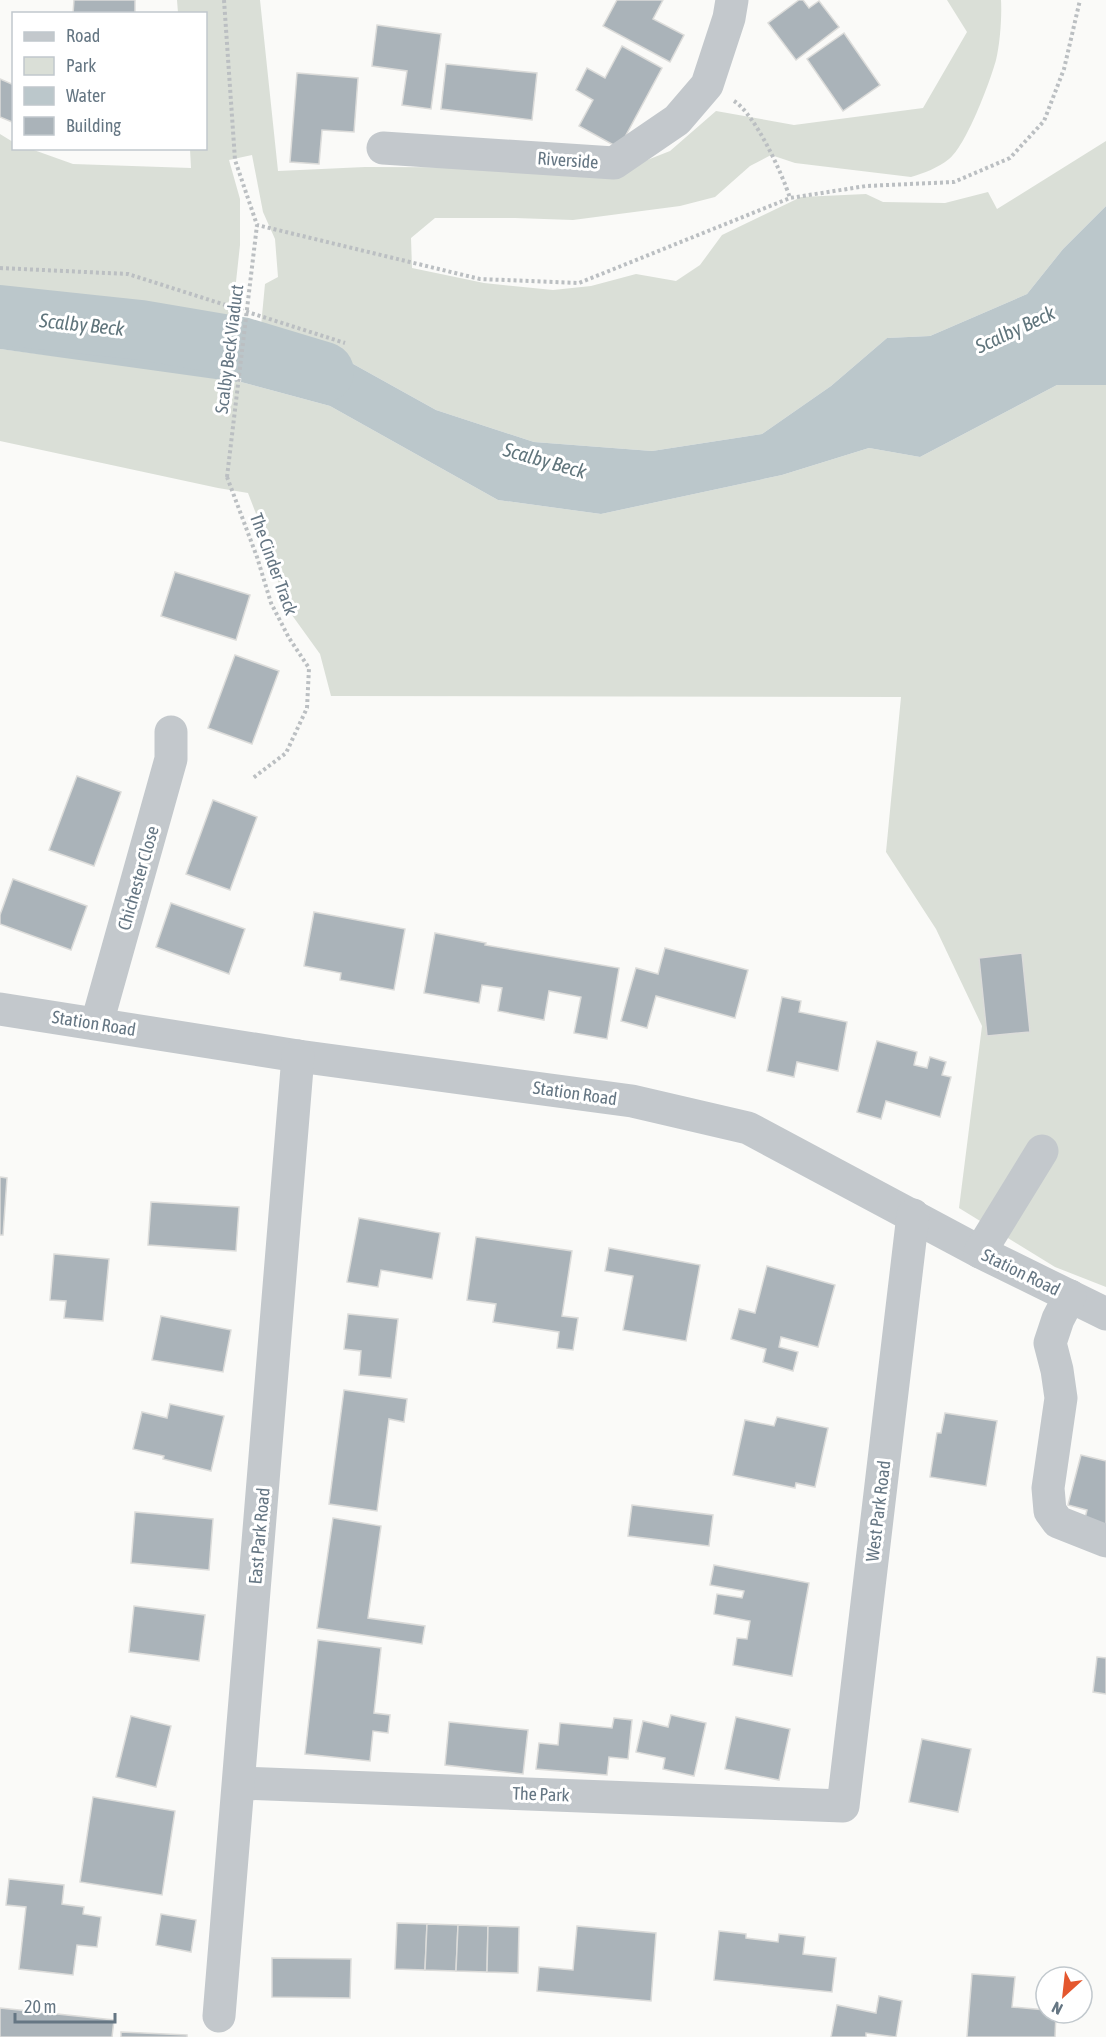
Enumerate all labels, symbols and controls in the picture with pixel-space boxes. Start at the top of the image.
legend [12,12,207,150]
text: Road [66,25,100,46]
text: Park [66,55,96,76]
text: Water [66,85,106,106]
text: Building [66,115,121,136]
street label: Riverside [537,147,599,173]
street label: Scalby Beck Viaduct [211,283,247,415]
water label: Scalby Beck [971,300,1059,358]
water label: Scalby Beck [37,308,126,340]
water label: Scalby Beck [500,437,589,483]
street label: The Cinder Track [246,510,302,618]
street label: Chichester Close [113,823,163,933]
street label: Station Road [51,1006,137,1040]
street label: Station Road [532,1077,618,1109]
street label: Station Road [978,1244,1064,1300]
street label: West Park Road [861,1459,895,1563]
street label: East Park Road [244,1487,274,1585]
street label: The Park [512,1783,570,1805]
north arrow [1034,1965,1094,2025]
scale bar [15,1986,116,2024]
text: 20 m [24,1996,56,2017]
text: N [1049,1998,1065,2019]

